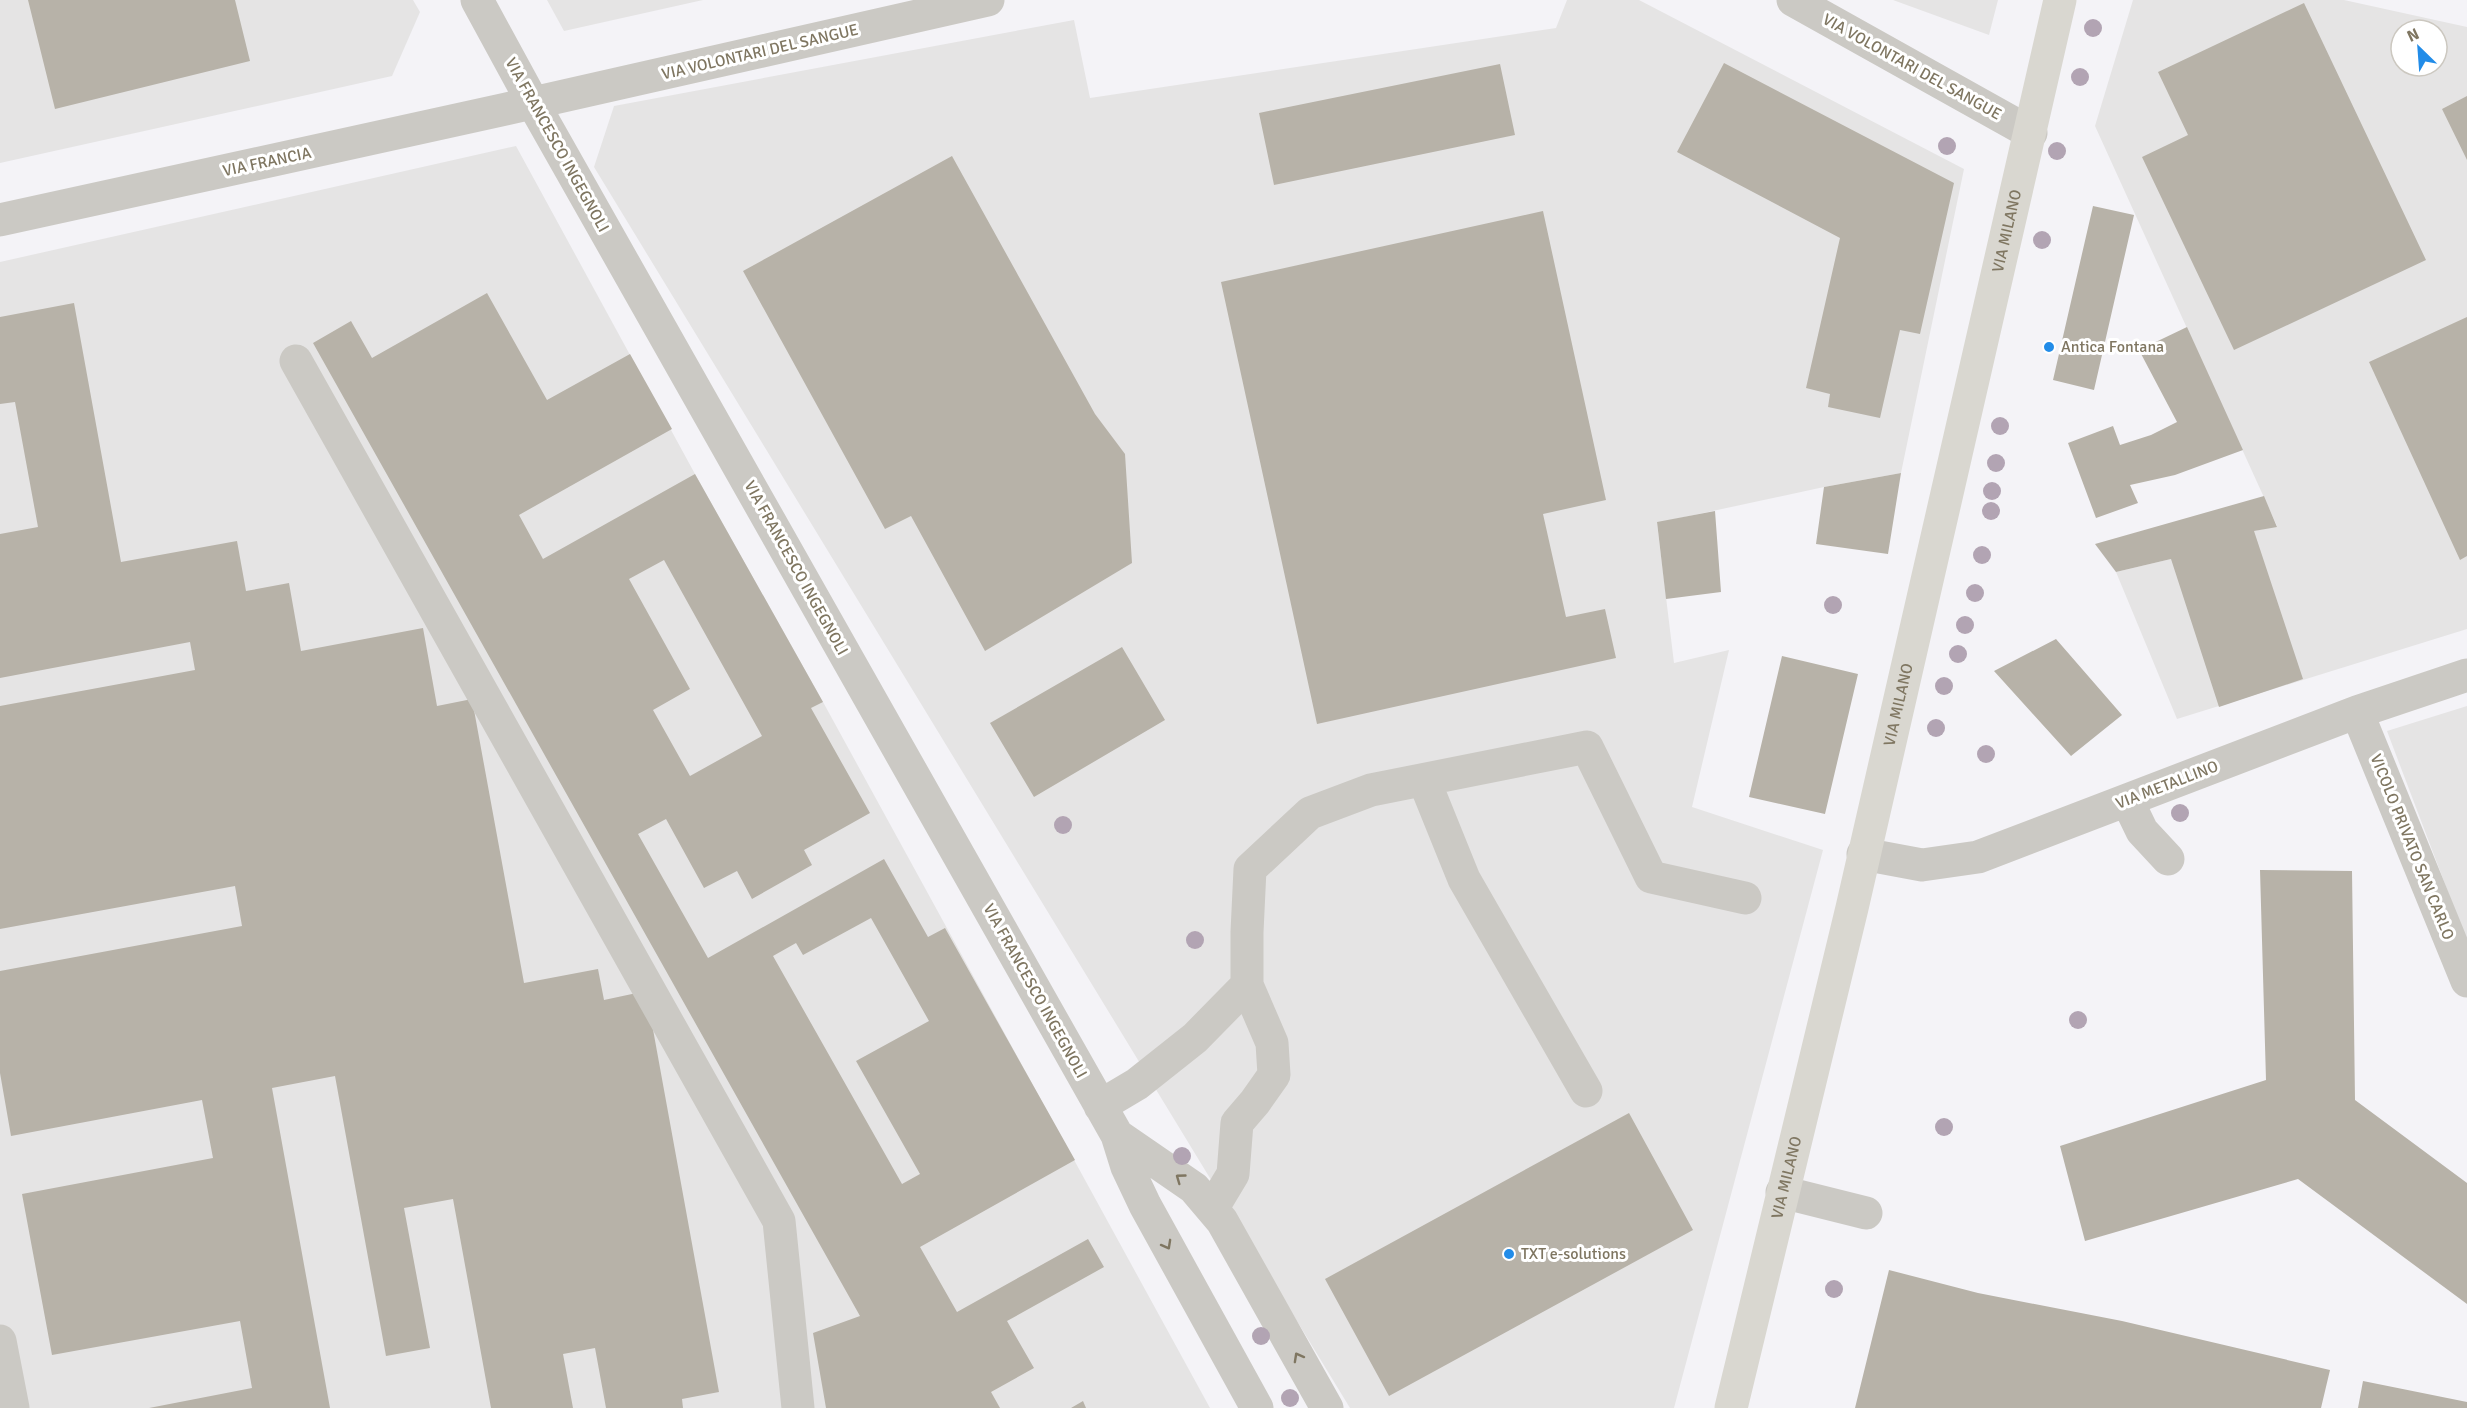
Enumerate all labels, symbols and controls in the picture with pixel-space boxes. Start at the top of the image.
street label: VIA VOLONTARI DEL SANGUE [1819,9,2005,125]
north arrow [2389,18,2449,78]
street label: VIA VOLONTARI DEL SANGUE [660,20,860,84]
text: N [2404,24,2422,47]
street label: VIA FRANCESCO INGEGNOLI [501,54,613,236]
street label: VIA FRANCIA [221,143,313,181]
street label: VIA MILANO [1988,188,2026,274]
place label: Antica Fontana [2061,337,2164,357]
marker: Antica Fontana [2042,340,2056,354]
street label: VIA FRANCESCO INGEGNOLI [740,477,852,659]
street label: VIA MILANO [1879,661,1918,748]
street label: VICOLO PRIVATO SAN CARLO [2366,751,2458,943]
street label: VIA METALLINO [2113,756,2221,814]
street label: VIA FRANCESCO INGEGNOLI [979,900,1091,1082]
street label: VIA MILANO [1767,1134,1806,1221]
one-way arrow [1175,1174,1186,1185]
one-way arrow [1160,1239,1171,1249]
place label: TXT e-solutions [1521,1244,1626,1264]
marker: TXT e-solutions [1502,1247,1516,1261]
one-way arrow [1294,1353,1305,1363]

